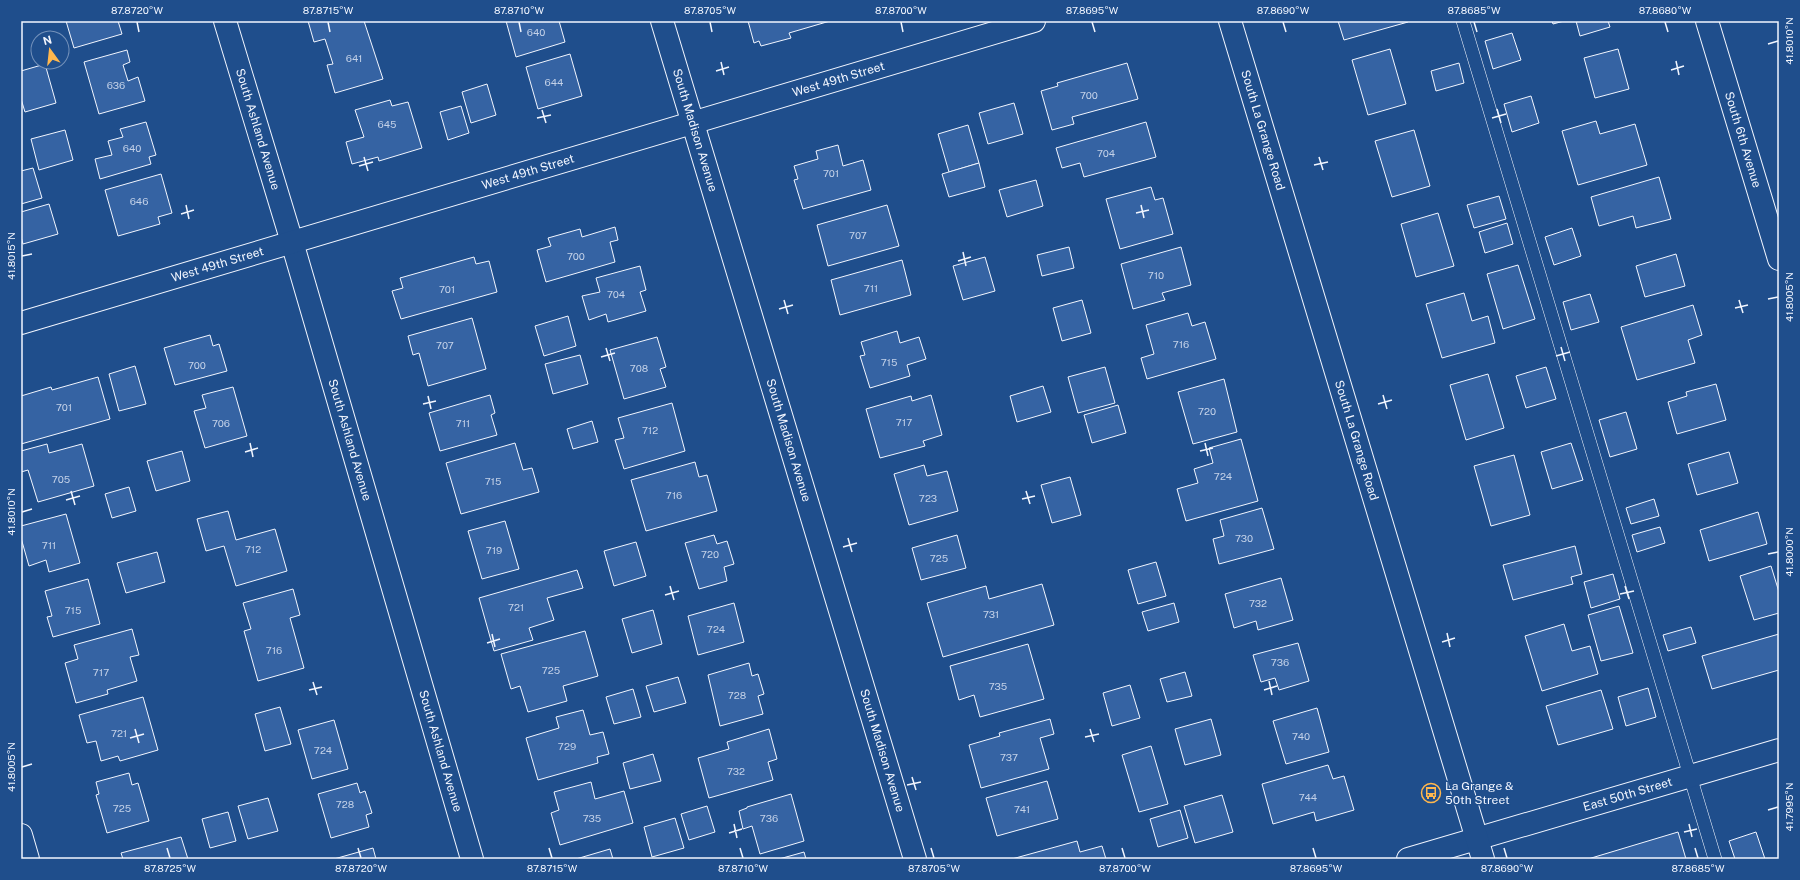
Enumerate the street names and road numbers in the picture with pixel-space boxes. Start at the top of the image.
street label: West 49th Street [791,59,887,100]
street label: South Ashland Avenue [233,67,283,192]
street label: South Madison Avenue [670,67,720,193]
street label: South La Grange Road [1238,68,1288,192]
street label: South 6th Avenue [1722,90,1764,190]
street label: West 49th Street [480,151,576,192]
street label: West 49th Street [170,244,266,285]
street label: South Ashland Avenue [325,377,374,503]
street label: South Madison Avenue [763,377,814,504]
street label: South La Grange Road [1332,379,1381,502]
street label: South Madison Avenue [857,687,907,814]
street label: South Ashland Avenue [416,688,465,814]
street label: East 50th Street [1582,775,1674,814]

